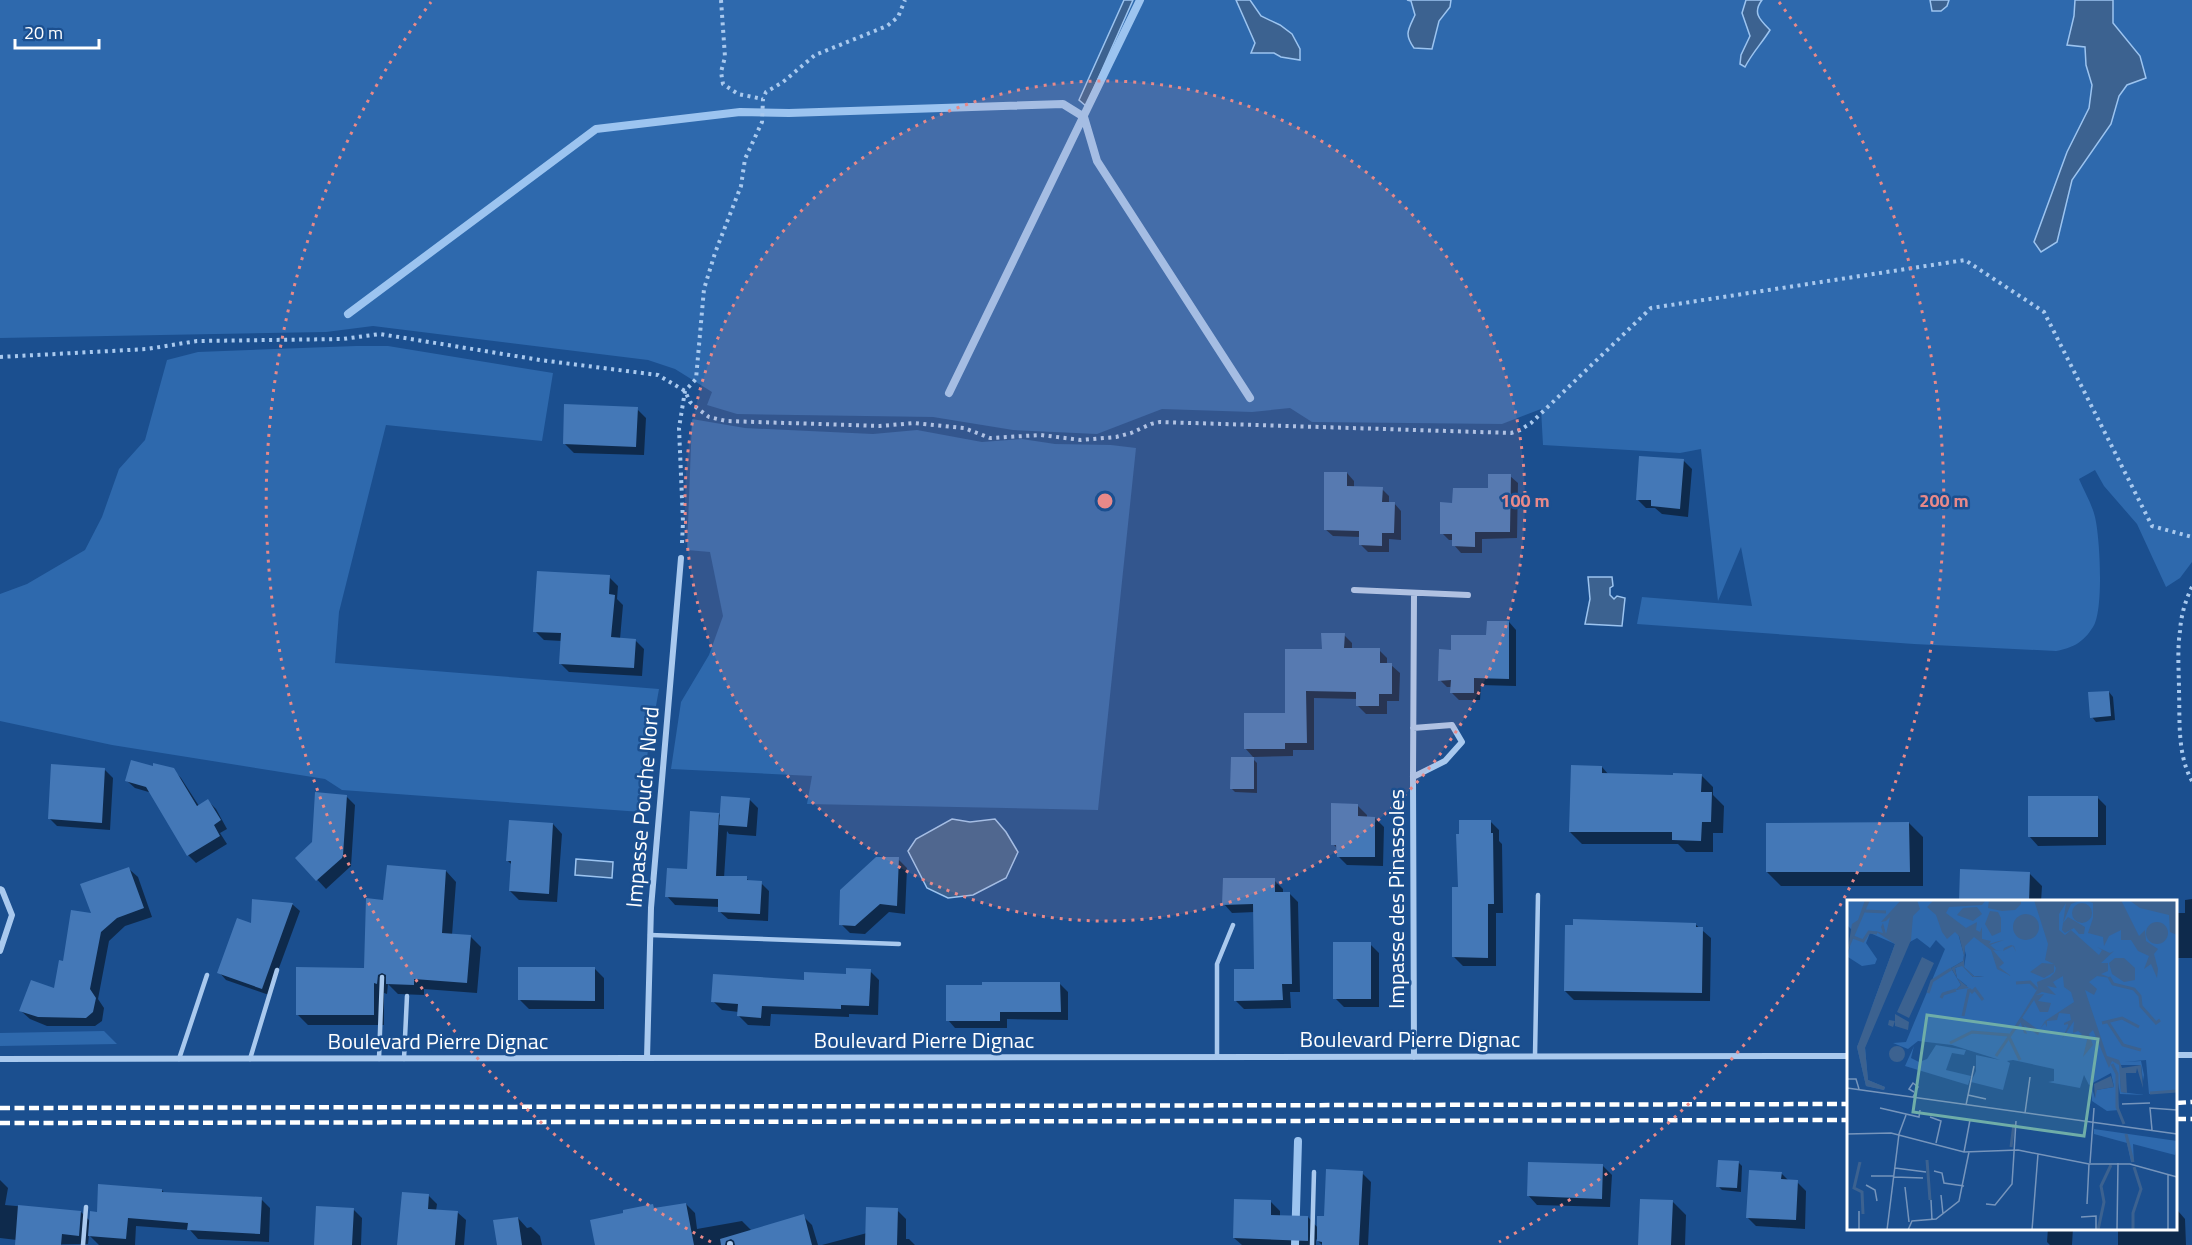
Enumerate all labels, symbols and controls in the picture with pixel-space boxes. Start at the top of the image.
scale bar [15,12,99,50]
text: 20 m [24,19,63,46]
text: 100 m [1500,487,1550,514]
text: 200 m [1919,487,1969,514]
centre of rings [1095,491,1115,511]
street label: Impasse Pouche Nord [616,705,668,909]
street label: Impasse des Pinassoles [1379,789,1413,1009]
inset map [1847,900,2177,1230]
street label: Boulevard Pierre Dignac [1300,1022,1520,1056]
street label: Boulevard Pierre Dignac [814,1023,1034,1057]
street label: Boulevard Pierre Dignac [328,1024,548,1058]

